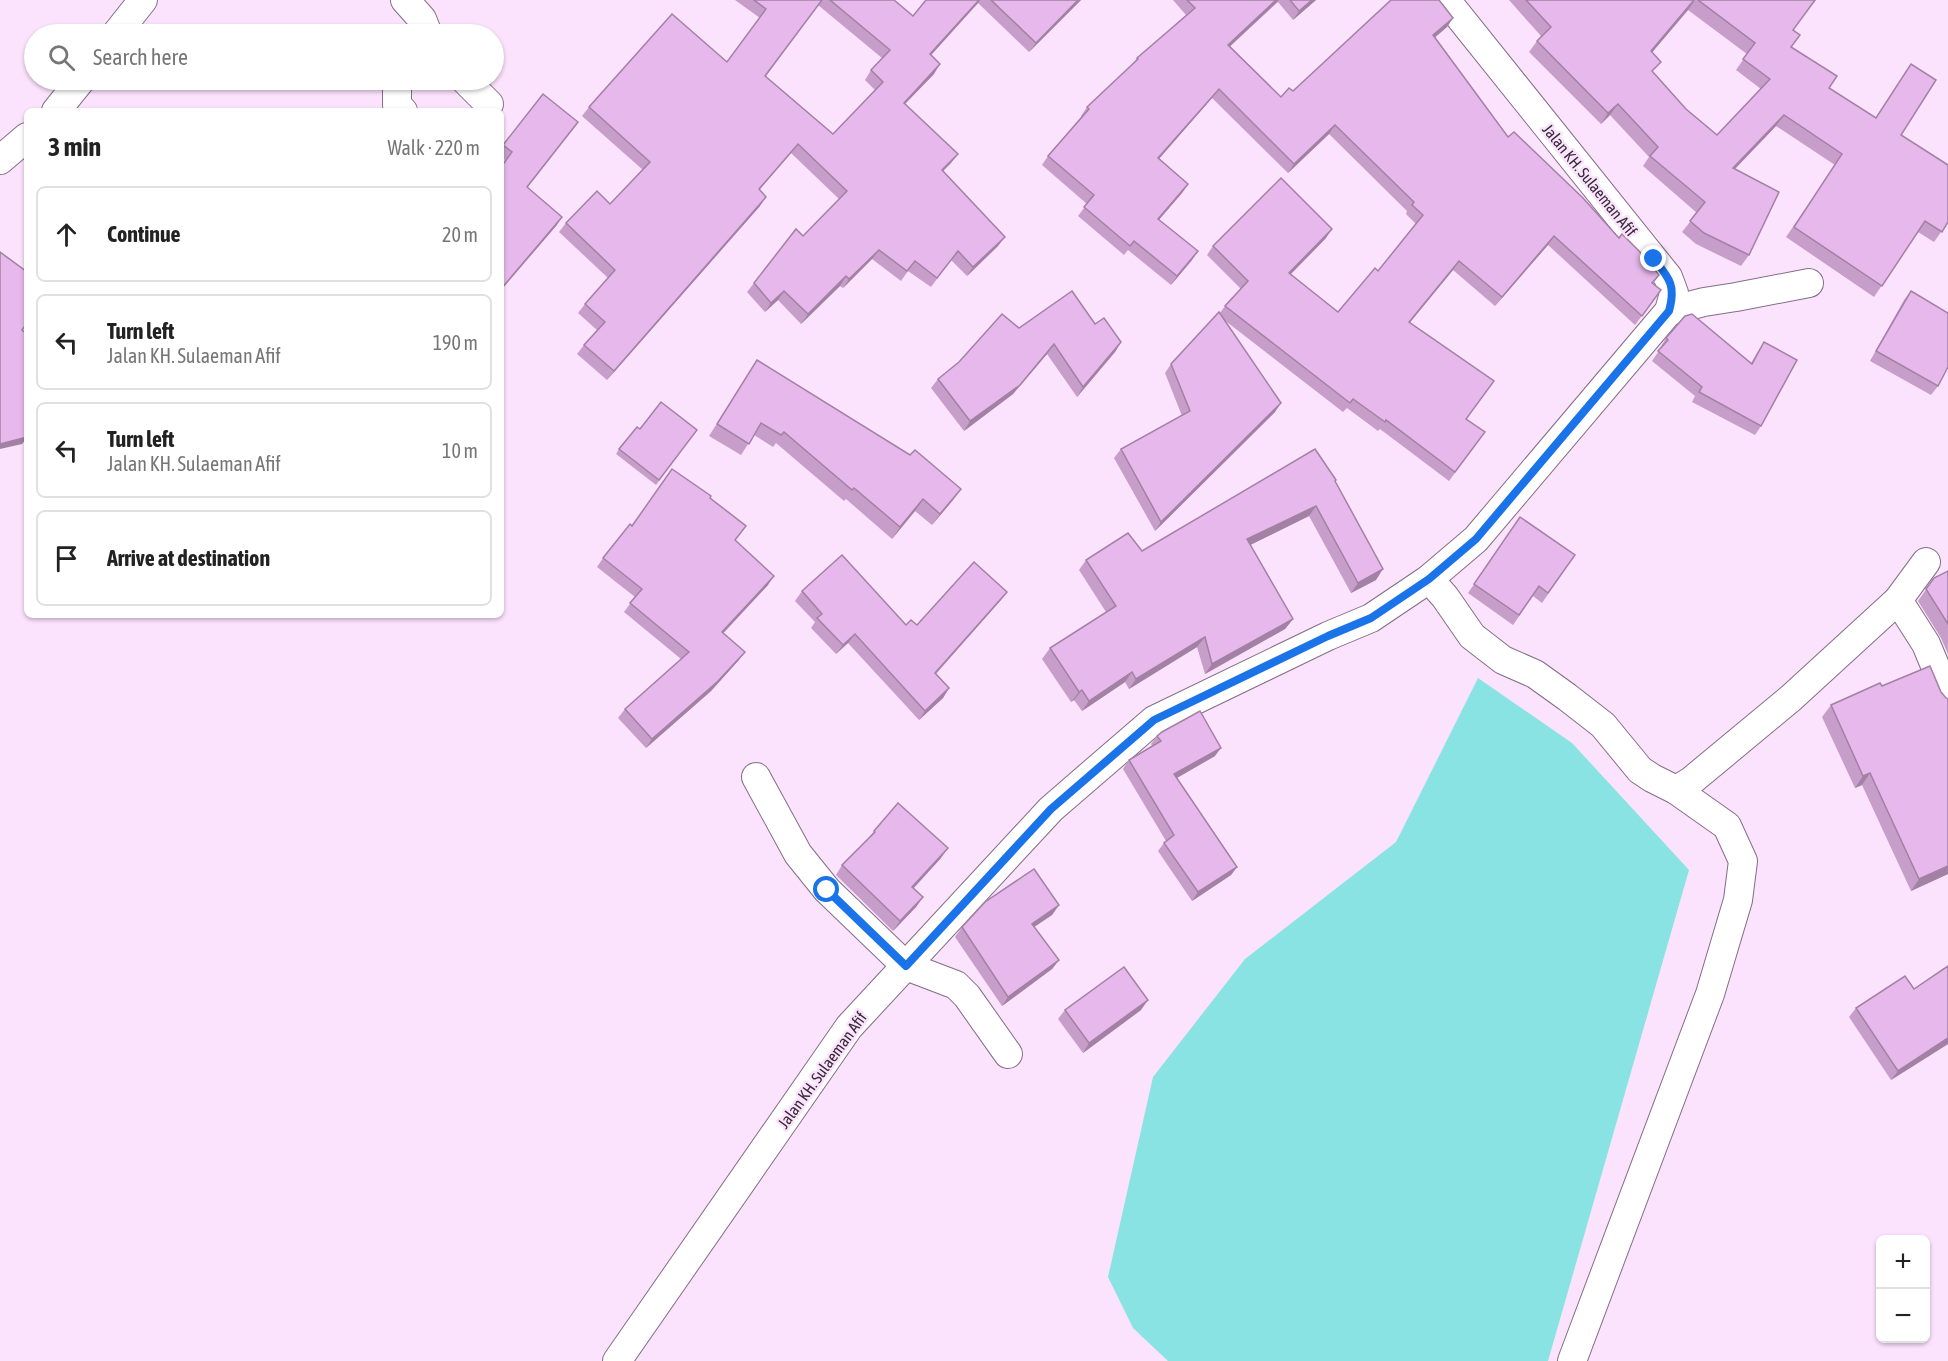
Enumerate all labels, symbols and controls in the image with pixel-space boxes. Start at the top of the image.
search box [24,24,504,90]
icon: search [45,41,78,74]
text: Search here [93,44,188,70]
street label: Jalan KH. Sulaeman Afif [1539,120,1641,240]
text: 3 min [48,132,101,162]
text: Walk · 220 m [388,136,480,159]
icon: ahead [50,218,83,251]
text: Continue [107,221,181,247]
text: 20 m [442,223,478,246]
route end [1640,245,1666,271]
text: Turn left [107,318,174,344]
icon: left [50,326,83,359]
text: 190 m [433,331,478,354]
text: Jalan KH. Sulaeman Afif [107,344,281,367]
text: Turn left [107,426,174,452]
icon: left [50,434,83,467]
text: 10 m [442,439,478,462]
text: Jalan KH. Sulaeman Afif [107,452,281,475]
icon: arrive [50,542,83,575]
text: Arrive at destination [107,545,270,571]
route start [813,876,839,902]
street label: Jalan KH. Sulaeman Afif [774,1008,870,1132]
map controls [1876,1235,1930,1343]
button: + [1876,1235,1930,1289]
button: − [1876,1289,1930,1343]

